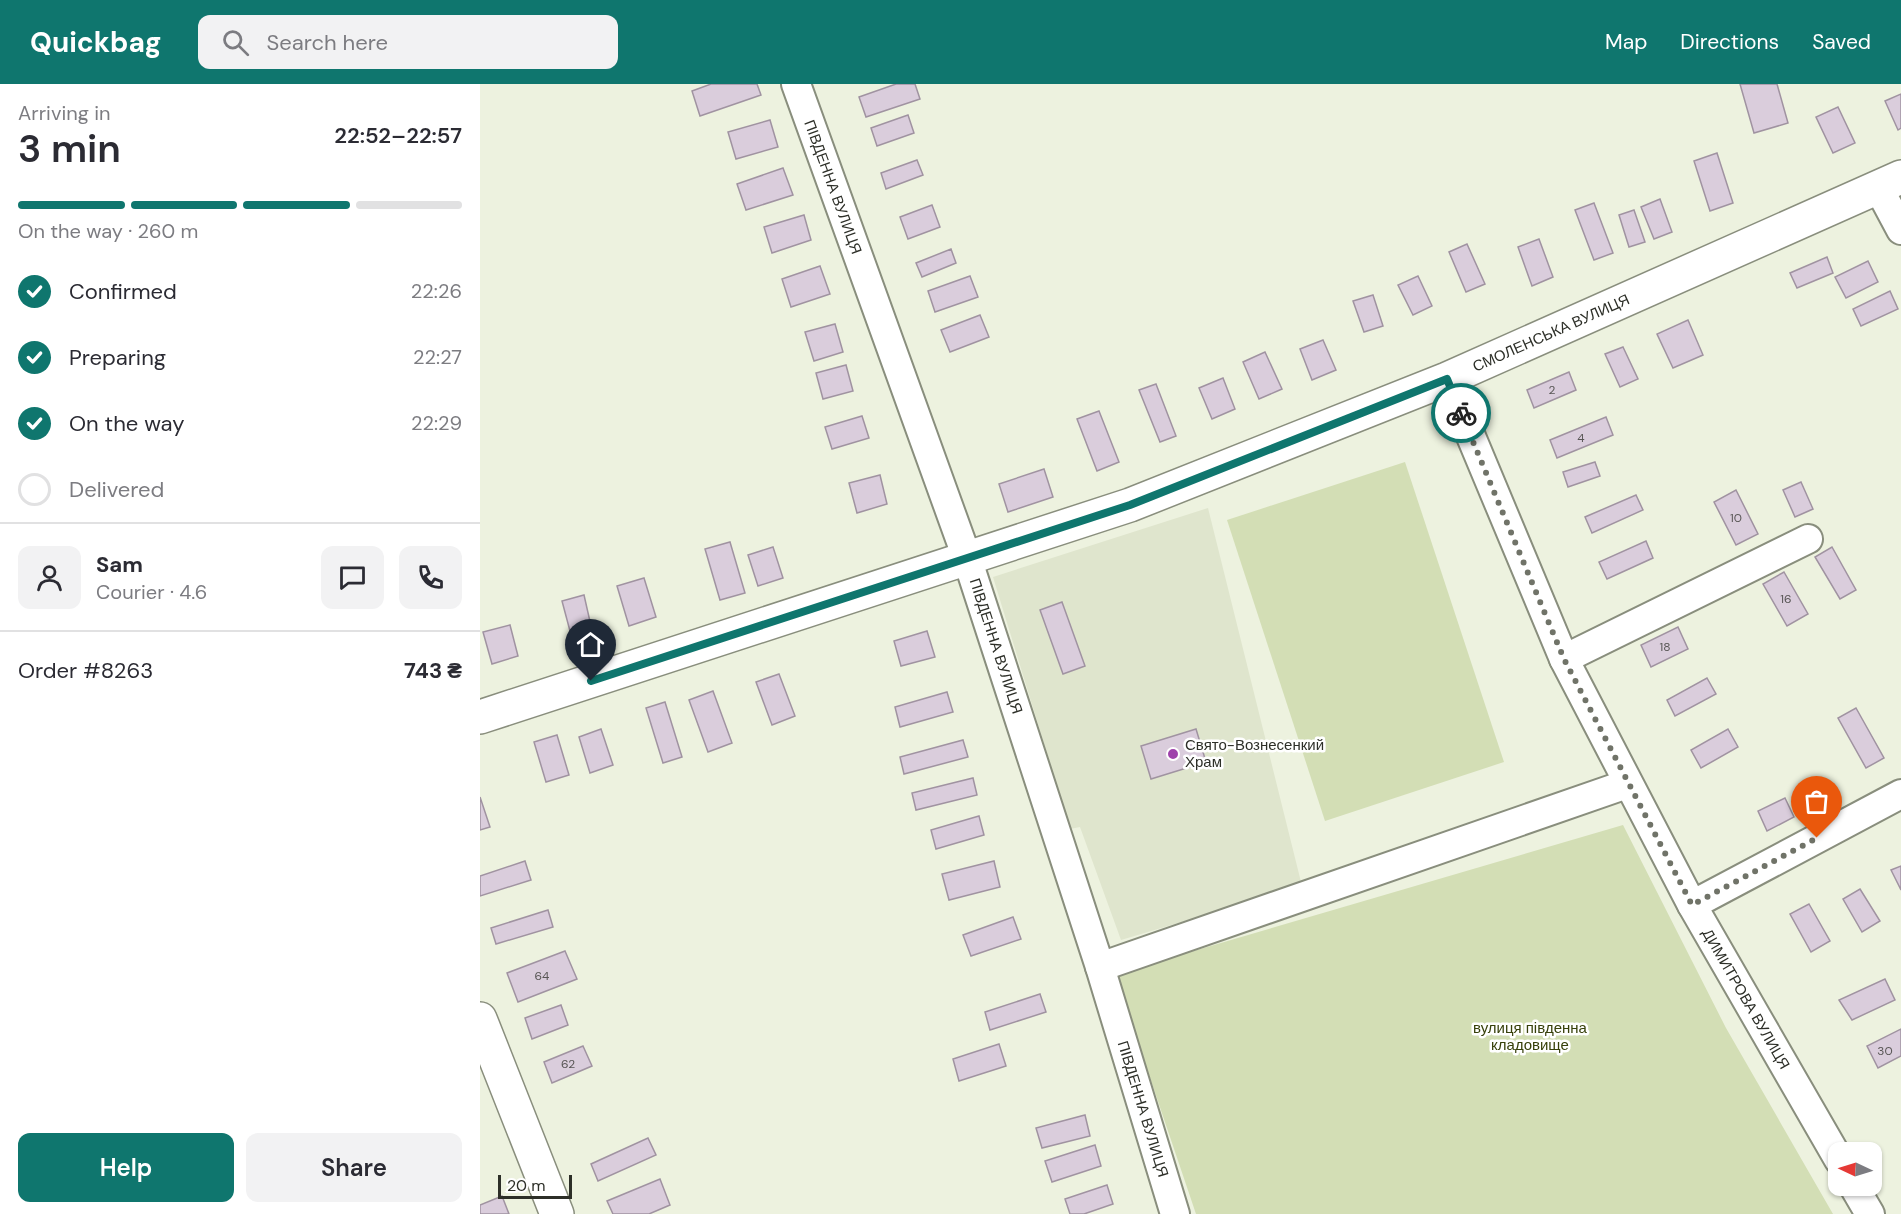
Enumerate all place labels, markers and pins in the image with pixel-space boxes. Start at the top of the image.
pin [565,619,616,681]
place label: Свято-Вознесенкий Храм [1185,735,1324,772]
marker: Свято-Вознесенкий Храм [1166,747,1180,761]
pin [1791,776,1842,838]

